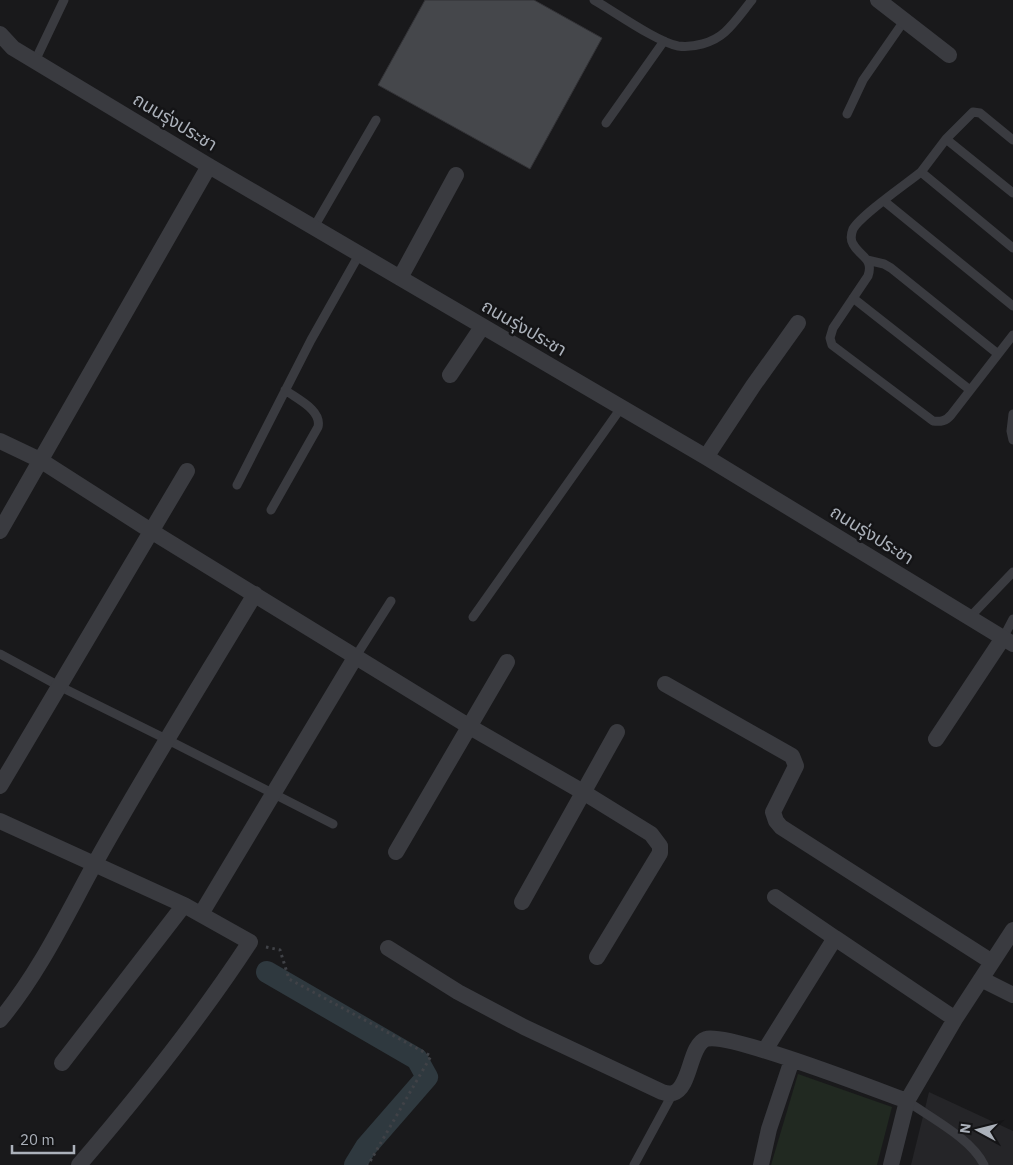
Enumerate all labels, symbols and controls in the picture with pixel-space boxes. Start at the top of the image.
street label: ถนนรุ่งประชา [129,87,222,156]
street label: ถนนรุ่งประชา [478,294,571,361]
street label: ถนนรุ่งประชา [826,500,918,569]
north arrow [953,1105,1003,1155]
scale bar [12,1122,75,1154]
text: N [956,1122,975,1135]
text: 20 m [20,1130,55,1149]

